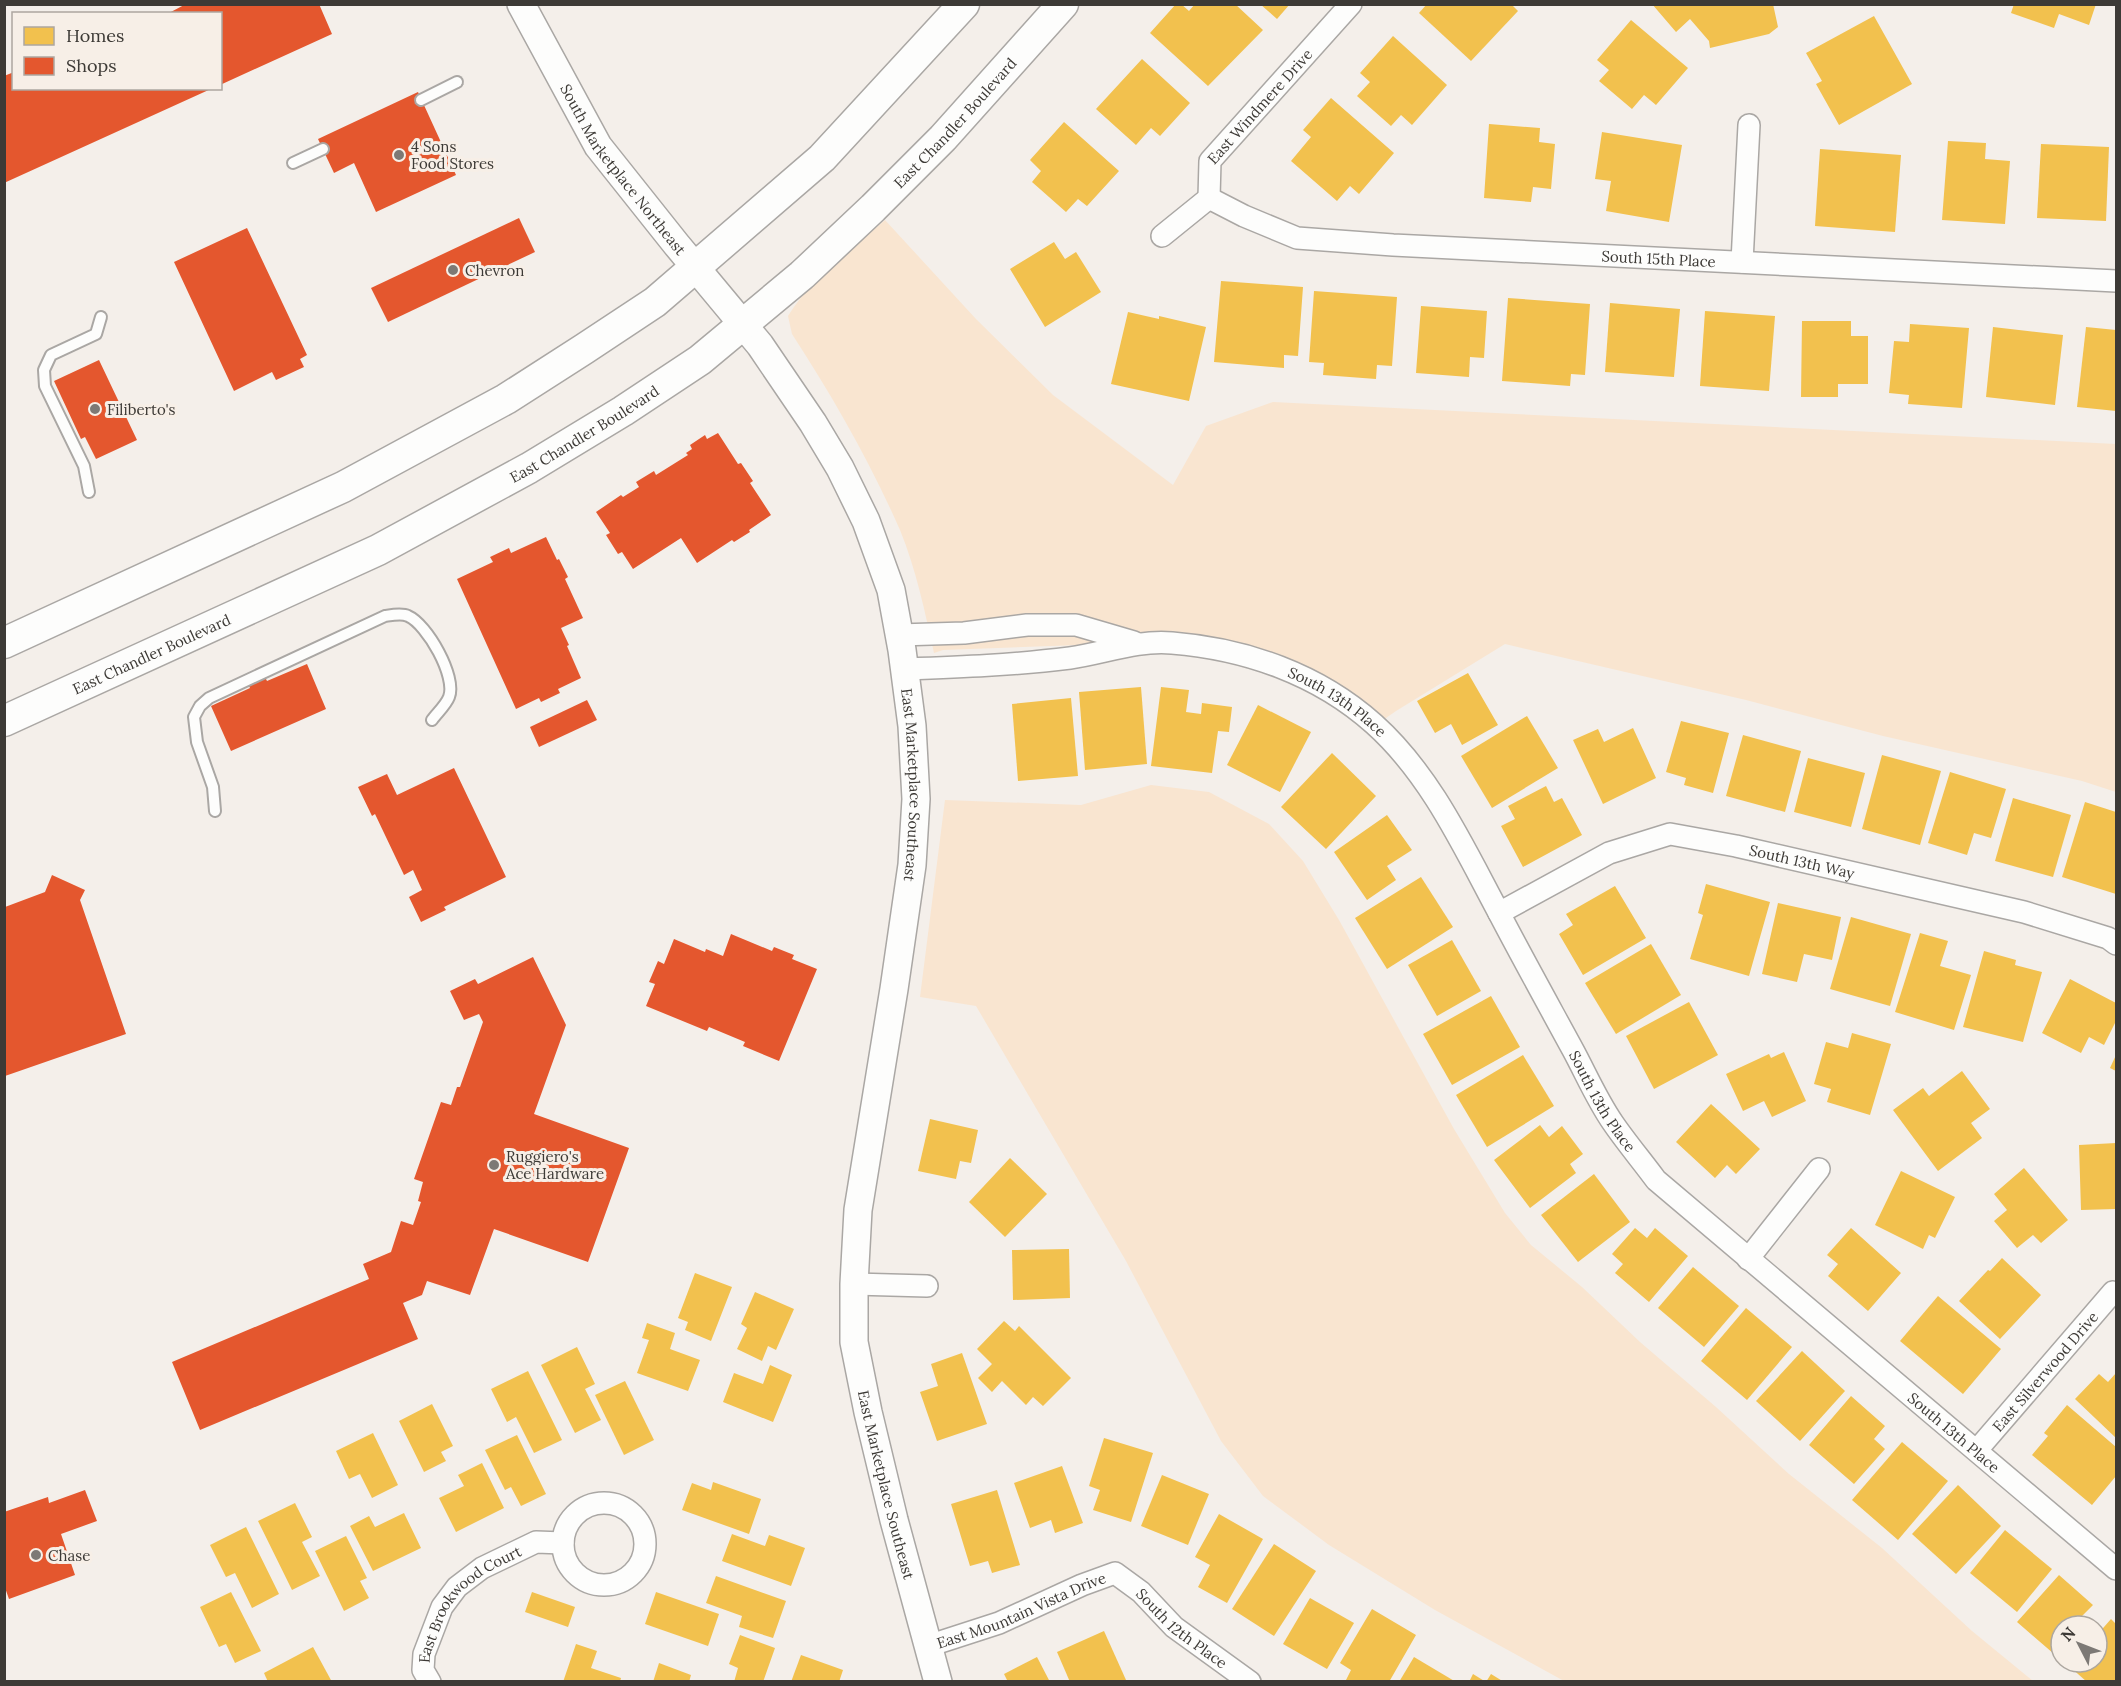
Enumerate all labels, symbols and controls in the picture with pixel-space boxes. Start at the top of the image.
legend [12,12,222,90]
text: Homes [66,24,124,47]
street label: East Windmere Drive [1203,44,1316,168]
street label: East Chandler Boulevard [889,53,1020,192]
text: Shops [66,54,117,77]
street label: South Marketplace Northeast [557,80,691,259]
place label: 4 Sons Food Stores [411,137,494,173]
marker: 4 Sons Food Stores [392,148,406,162]
street label: South 15th Place [1601,246,1716,271]
place label: Chevron [465,261,524,280]
marker: Chevron [446,263,460,277]
street label: East Chandler Boulevard [506,381,662,486]
place label: Filiberto's [107,400,176,419]
marker: Filiberto's [88,402,102,416]
street label: East Chandler Boulevard [69,609,233,698]
street label: South 13th Place [1285,662,1391,740]
street label: East Marketplace Southeast [898,687,926,883]
street label: South 13th Way [1748,840,1857,882]
street label: South 13th Place [1565,1047,1640,1155]
place label: Ruggiero's Ace Hardware [505,1147,604,1183]
marker: Ruggiero's Ace Hardware [487,1158,501,1172]
street label: East Silverwood Drive [1988,1307,2102,1435]
street label: South 13th Place [1904,1388,2004,1476]
street label: East Marketplace Southeast [854,1389,919,1582]
street label: East Brookwood Court [414,1541,524,1664]
place label: Chase [48,1546,90,1565]
marker: Chase [29,1548,43,1562]
street label: East Mountain Vista Drive [934,1568,1108,1652]
street label: South 12th Place [1132,1584,1231,1672]
north arrow [2049,1614,2109,1674]
text: N [2056,1623,2079,1645]

